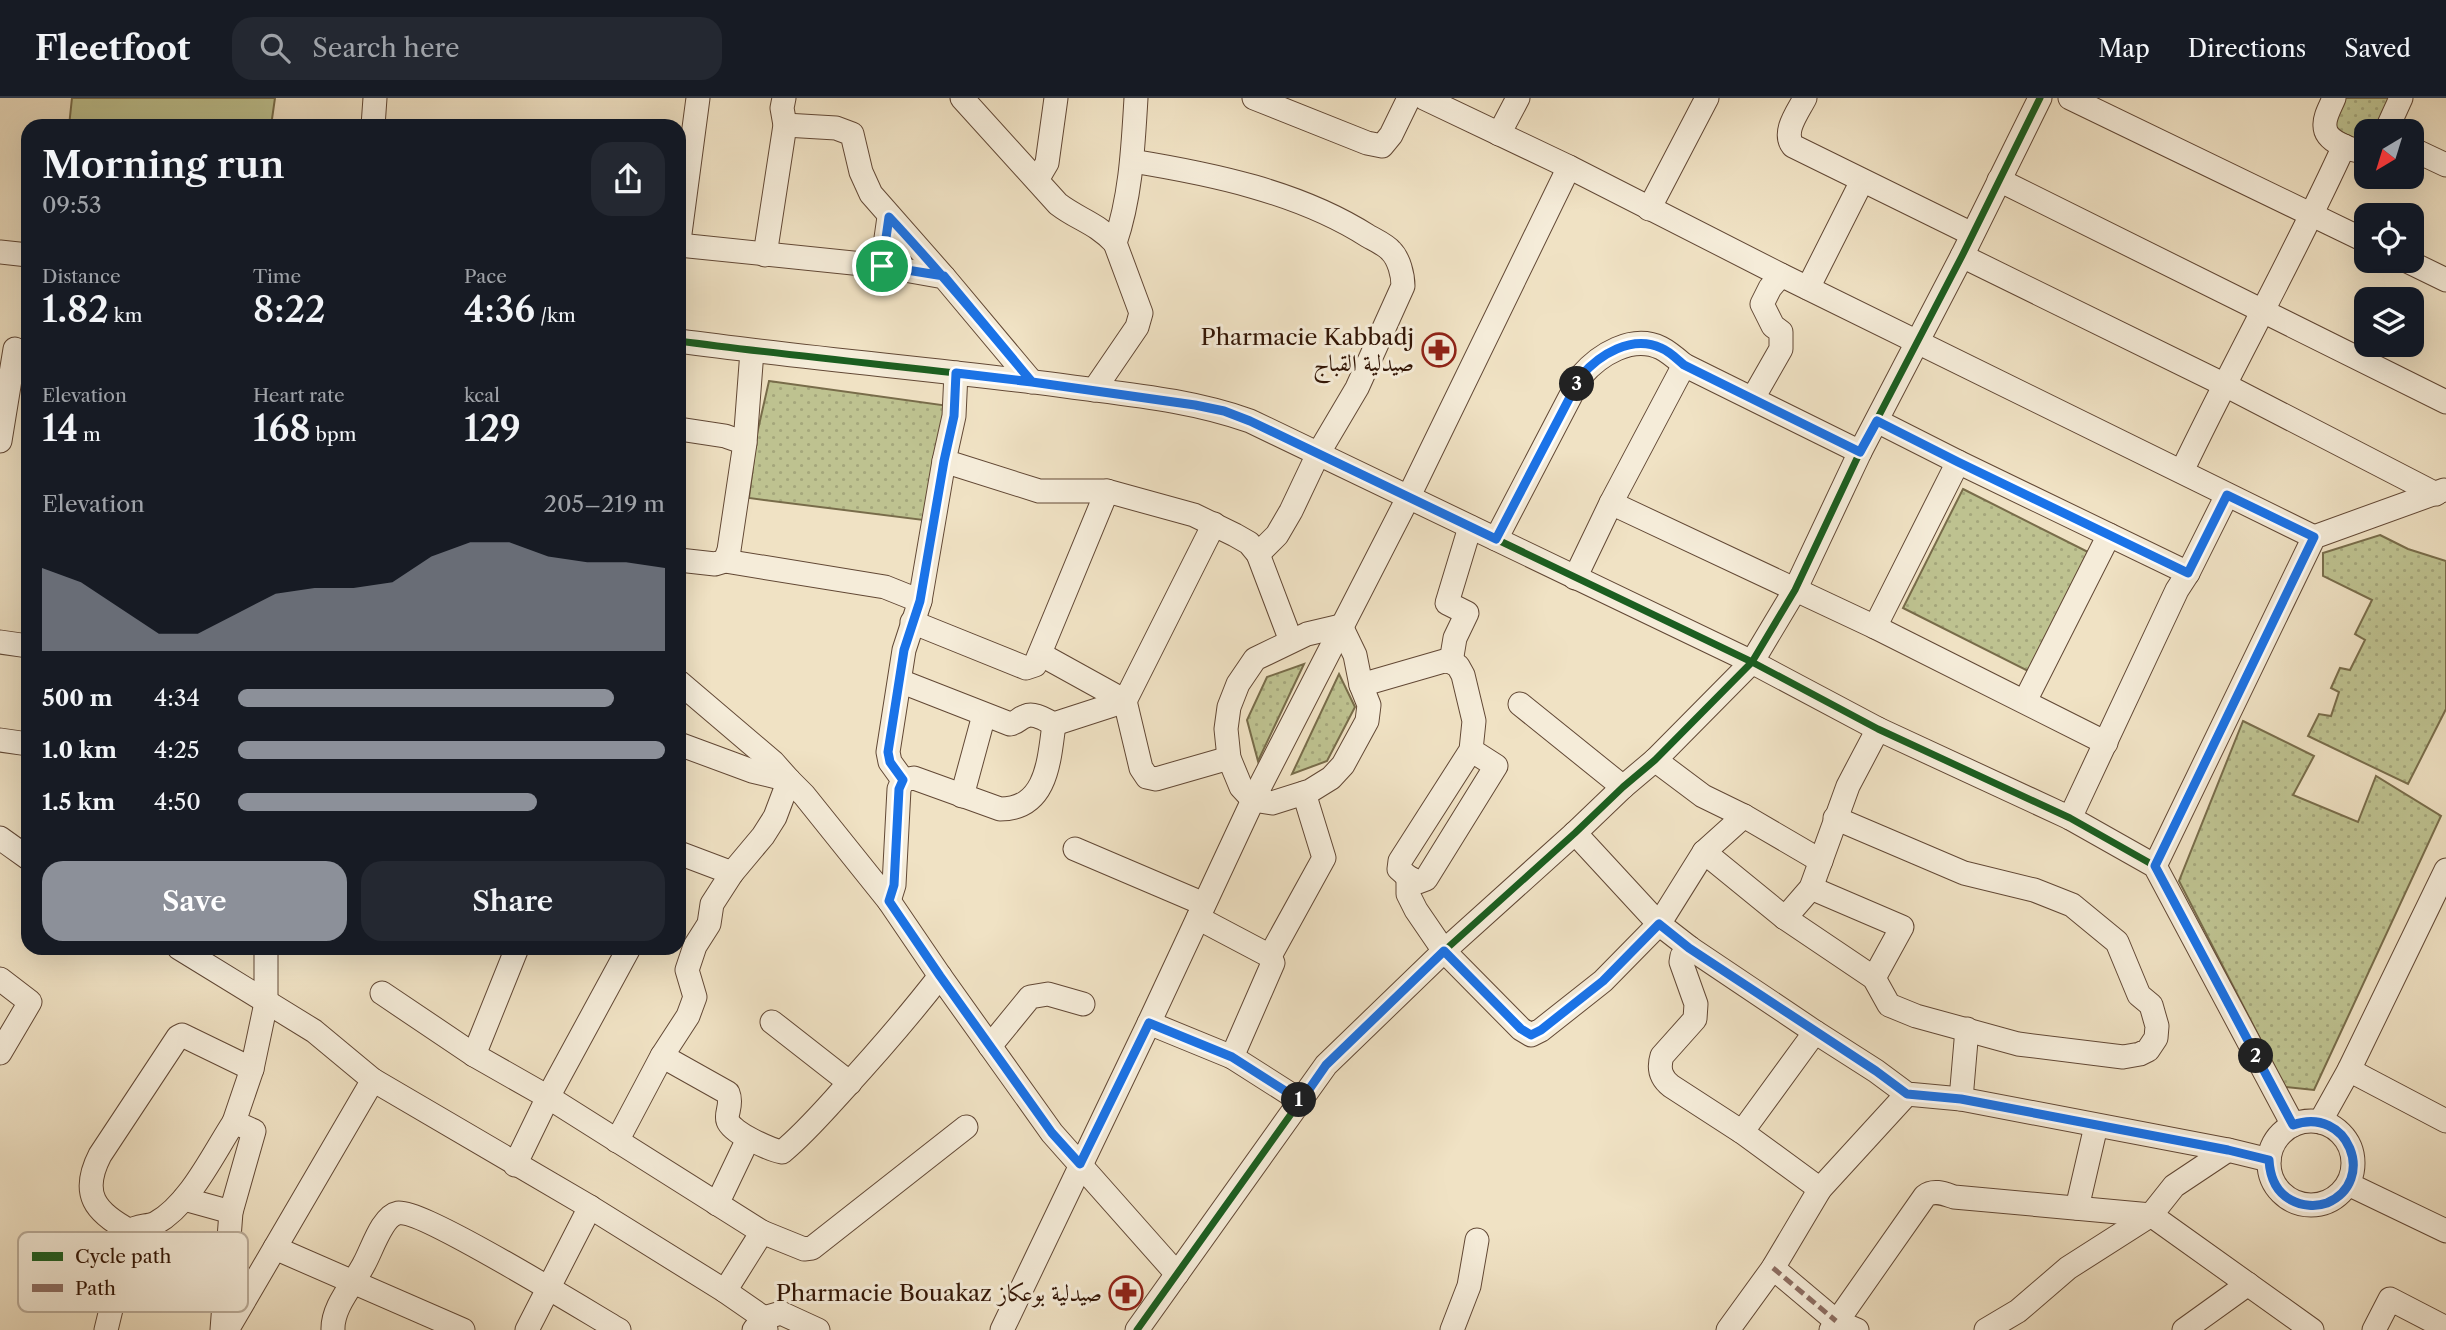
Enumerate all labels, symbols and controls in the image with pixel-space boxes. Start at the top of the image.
search box [232,17,722,80]
text: Fleetfoot [35,28,190,69]
icon: search [256,29,294,67]
text: Search here [312,32,460,64]
text: Map [2098,34,2150,63]
text: Directions [2188,34,2306,63]
text: Saved [2344,34,2411,63]
north arrow [2354,119,2424,189]
map controls [2354,119,2424,357]
text: Morning run [42,141,285,188]
button: share [591,142,665,216]
text: 09:53 [42,191,102,219]
button: locate [2354,203,2424,273]
pin [852,236,912,296]
icon: arrive [863,247,901,285]
text: Distance [42,265,121,288]
text: Time [253,265,301,288]
text: Pace [464,265,507,288]
button: layers [2354,287,2424,357]
text: 1.82 [42,288,109,331]
text: 8:22 [253,288,325,331]
text: 4:36 [464,288,535,331]
text: km [109,304,142,327]
text: /km [535,304,576,327]
place label: Pharmacie Kabbadj صيدلية القباج [1201,323,1414,384]
pharmacy icon: Pharmacie Kabbadj صيدلية القباج [1420,331,1458,369]
pin: 3 [1560,366,1594,402]
text: 3 [1571,372,1582,395]
text: Elevation [42,384,127,407]
text: Heart rate [253,384,345,407]
text: kcal [464,384,500,407]
text: 14 [42,407,78,450]
text: 168 [253,407,310,450]
text: 129 [464,407,521,450]
text: m [78,423,101,446]
text: bpm [310,423,356,446]
text: Elevation [42,490,145,518]
text: 205–219 m [544,490,665,518]
text: 500 m [42,684,113,712]
text: 4:34 [154,684,200,712]
text: 1.0 km [42,736,117,764]
text: 4:25 [154,736,199,764]
text: 1.5 km [42,788,115,816]
text: 4:50 [154,788,201,816]
button: Save [42,861,347,941]
button: Share [361,861,665,941]
pin: 2 [2238,1038,2274,1074]
text: 2 [2250,1044,2261,1067]
pin: 1 [1282,1082,1316,1118]
text: 1 [1294,1088,1303,1111]
legend [18,1232,248,1312]
text: Cycle path [75,1245,171,1268]
pharmacy icon: Pharmacie Bouakaz صيدلية بوعكاز [1107,1274,1145,1312]
text: Path [75,1277,116,1300]
place label: Pharmacie Bouakaz صيدلية بوعكاز [776,1279,1102,1308]

